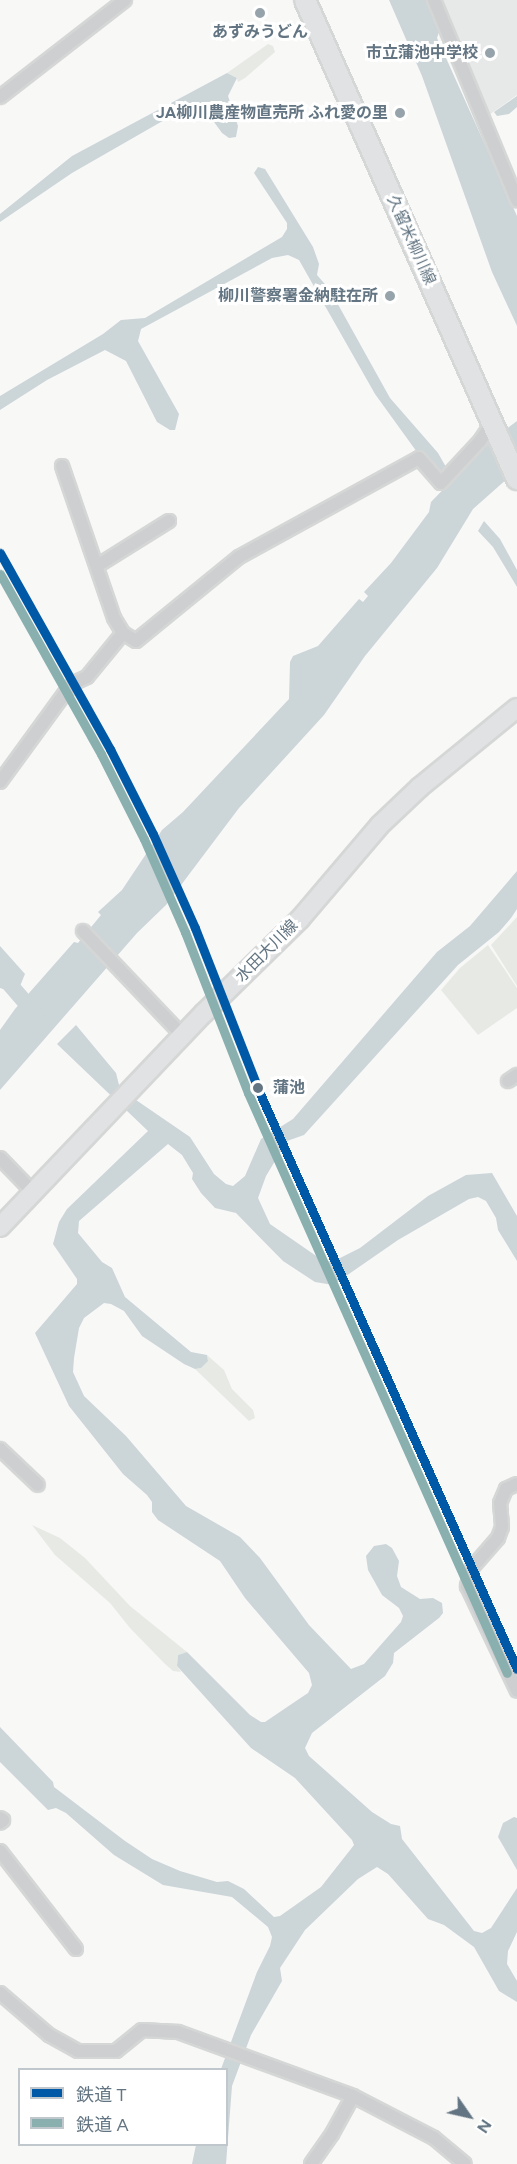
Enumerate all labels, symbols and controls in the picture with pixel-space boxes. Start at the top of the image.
marker: あずみうどん [253,6,267,20]
place label: あずみうどん [212,22,308,42]
place label: 市立蒲池中学校 [366,43,478,63]
marker: 市立蒲池中学校 [483,46,497,60]
place label: JA柳川農産物直売所 ふれ愛の里 [156,103,388,123]
marker: JA柳川農産物直売所 ふれ愛の里 [393,106,407,120]
street label: 久留米柳川線 [383,192,439,288]
place label: 柳川警察署金納駐在所 [218,286,378,306]
marker: 柳川警察署金納駐在所 [383,289,397,303]
street label: 水田大川線 [232,916,302,986]
marker: 蒲池 [248,1078,268,1098]
place label: 蒲池 [273,1078,305,1098]
legend [18,2068,228,2146]
text: 鉄道 T [76,2084,126,2106]
north arrow [439,2086,499,2146]
text: 鉄道 A [76,2114,129,2136]
text: N [473,2116,496,2137]

